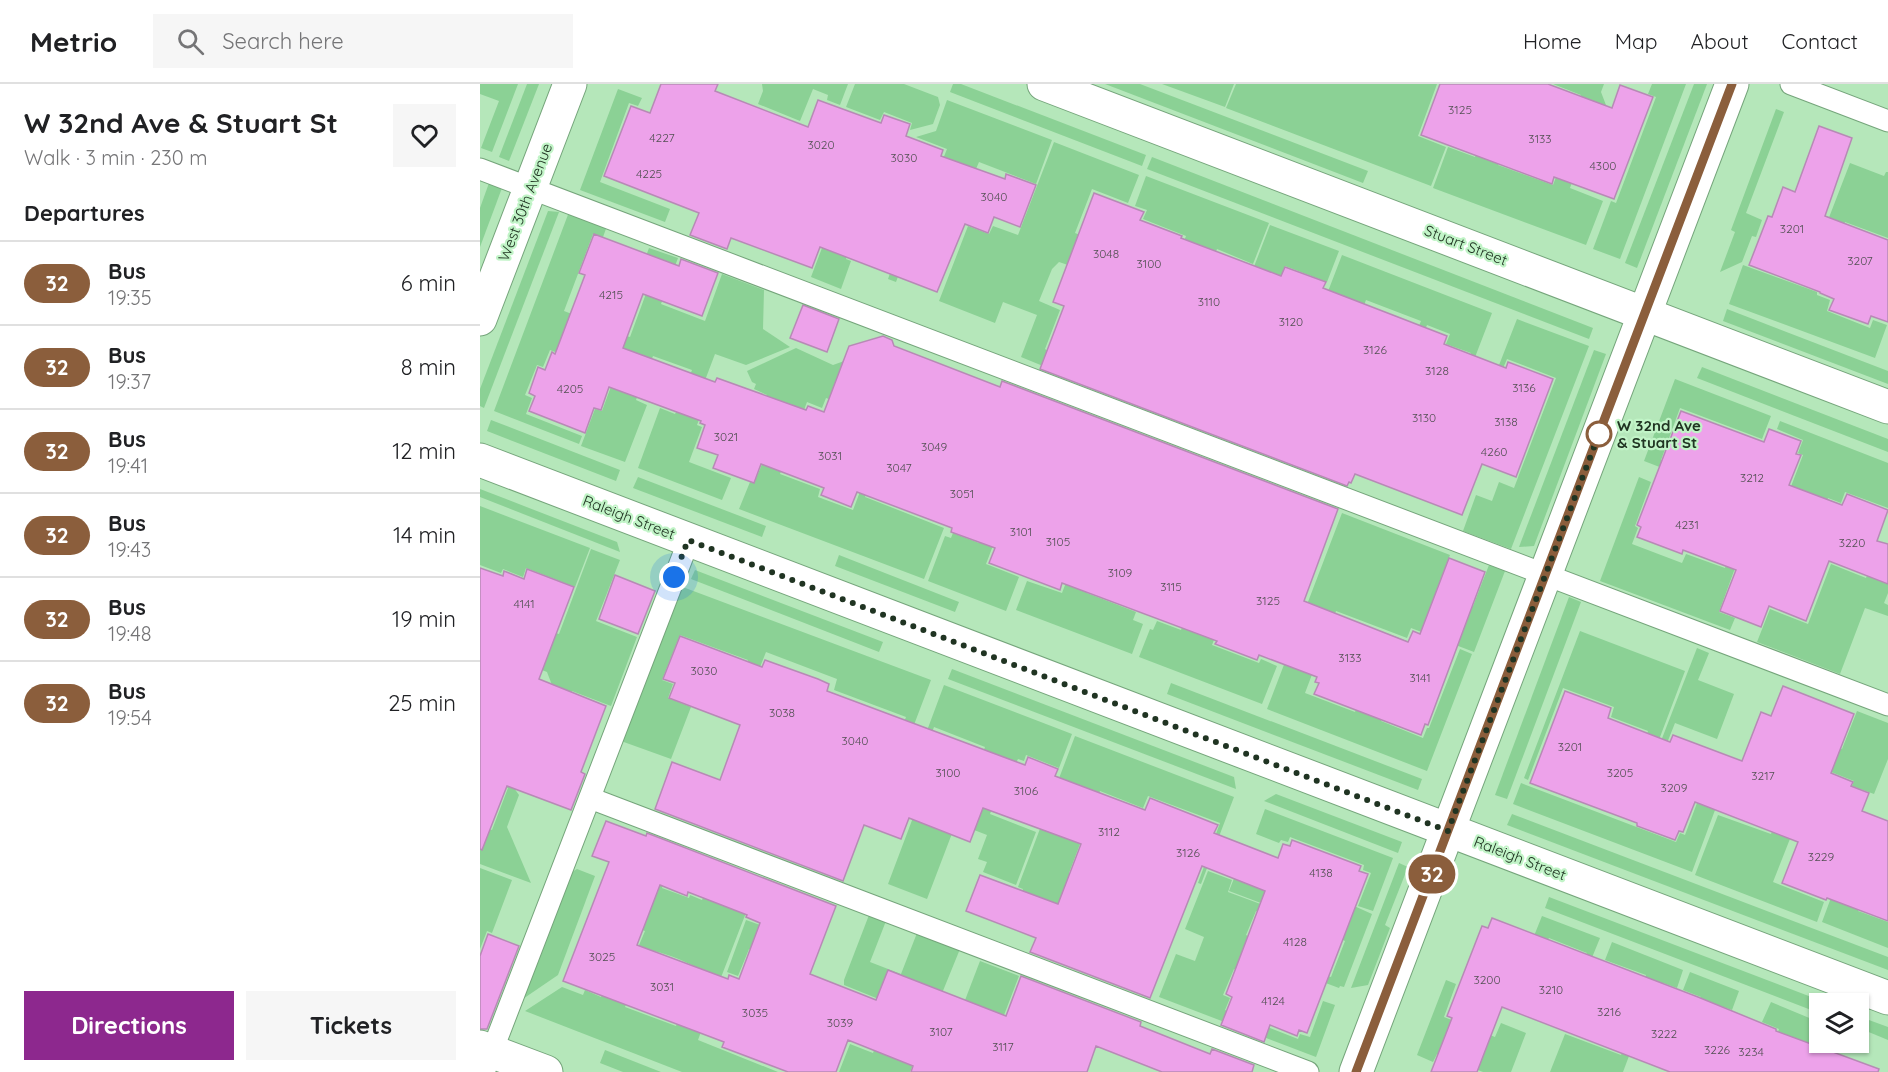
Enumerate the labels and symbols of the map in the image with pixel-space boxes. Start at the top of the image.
house number: 3125 [1448,102,1472,117]
house number: 4227 [649,130,675,145]
house number: 3133 [1528,131,1552,146]
house number: 3020 [807,137,835,152]
street label: West 30th Avenue [494,140,556,264]
house number: 3030 [891,150,917,165]
house number: 4300 [1590,158,1616,173]
house number: 4225 [636,166,662,181]
house number: 3040 [981,189,1007,204]
street label: Stuart Street [1422,221,1510,269]
house number: 3201 [1780,221,1804,236]
house number: 3048 [1093,246,1119,261]
house number: 3207 [1847,253,1873,268]
house number: 3100 [1136,256,1162,271]
house number: 4215 [599,287,623,302]
house number: 3110 [1198,294,1220,309]
house number: 3120 [1279,314,1303,329]
house number: 3126 [1363,342,1387,357]
house number: 3128 [1425,363,1449,378]
house number: 3136 [1512,380,1536,395]
house number: 4205 [557,381,583,396]
house number: 3130 [1412,410,1436,425]
house number: 3138 [1494,414,1518,429]
place label: W 32nd Ave & Stuart St [1617,416,1701,452]
marker: W 32nd Ave & Stuart St [1586,421,1612,447]
house number: 3021 [714,429,738,444]
house number: 3049 [921,439,947,454]
house number: 4260 [1481,444,1507,459]
house number: 3031 [818,448,842,463]
house number: 3047 [886,460,912,475]
house number: 3212 [1740,470,1764,485]
house number: 3051 [950,486,974,501]
street label: Raleigh Street [580,491,678,543]
house number: 4231 [1675,517,1699,532]
house number: 3101 [1010,524,1032,539]
house number: 3105 [1046,534,1070,549]
house number: 3220 [1839,535,1865,550]
your location [659,562,689,592]
house number: 3109 [1108,565,1133,580]
house number: 3115 [1160,579,1182,594]
house number: 3125 [1256,593,1280,608]
house number: 4141 [513,596,535,611]
house number: 3133 [1338,650,1362,665]
house number: 3030 [691,663,717,678]
house number: 3141 [1409,670,1431,685]
house number: 3038 [769,705,795,720]
house number: 3040 [842,733,868,748]
house number: 3201 [1558,739,1582,754]
house number: 3100 [935,765,961,780]
house number: 3205 [1607,765,1633,780]
house number: 3217 [1751,768,1775,783]
house number: 3209 [1661,780,1688,795]
house number: 3106 [1014,783,1039,798]
house number: 3112 [1098,824,1120,839]
street label: Raleigh Street [1471,832,1569,884]
house number: 3126 [1176,845,1200,860]
house number: 3229 [1808,849,1834,864]
line badge: 32 [1405,854,1459,894]
house number: 4138 [1309,865,1333,880]
house number: 4128 [1283,934,1307,949]
house number: 3025 [589,949,615,964]
house number: 3200 [1473,972,1501,987]
house number: 3031 [650,979,674,994]
house number: 3210 [1539,982,1563,997]
house number: 4124 [1261,993,1285,1008]
house number: 3216 [1597,1004,1621,1019]
house number: 3035 [742,1005,768,1020]
house number: 3039 [827,1015,854,1030]
house number: 3107 [929,1024,953,1039]
house number: 3222 [1651,1026,1677,1041]
house number: 3117 [992,1039,1014,1054]
house number: 3226 [1704,1042,1731,1057]
house number: 3234 [1738,1044,1764,1059]

